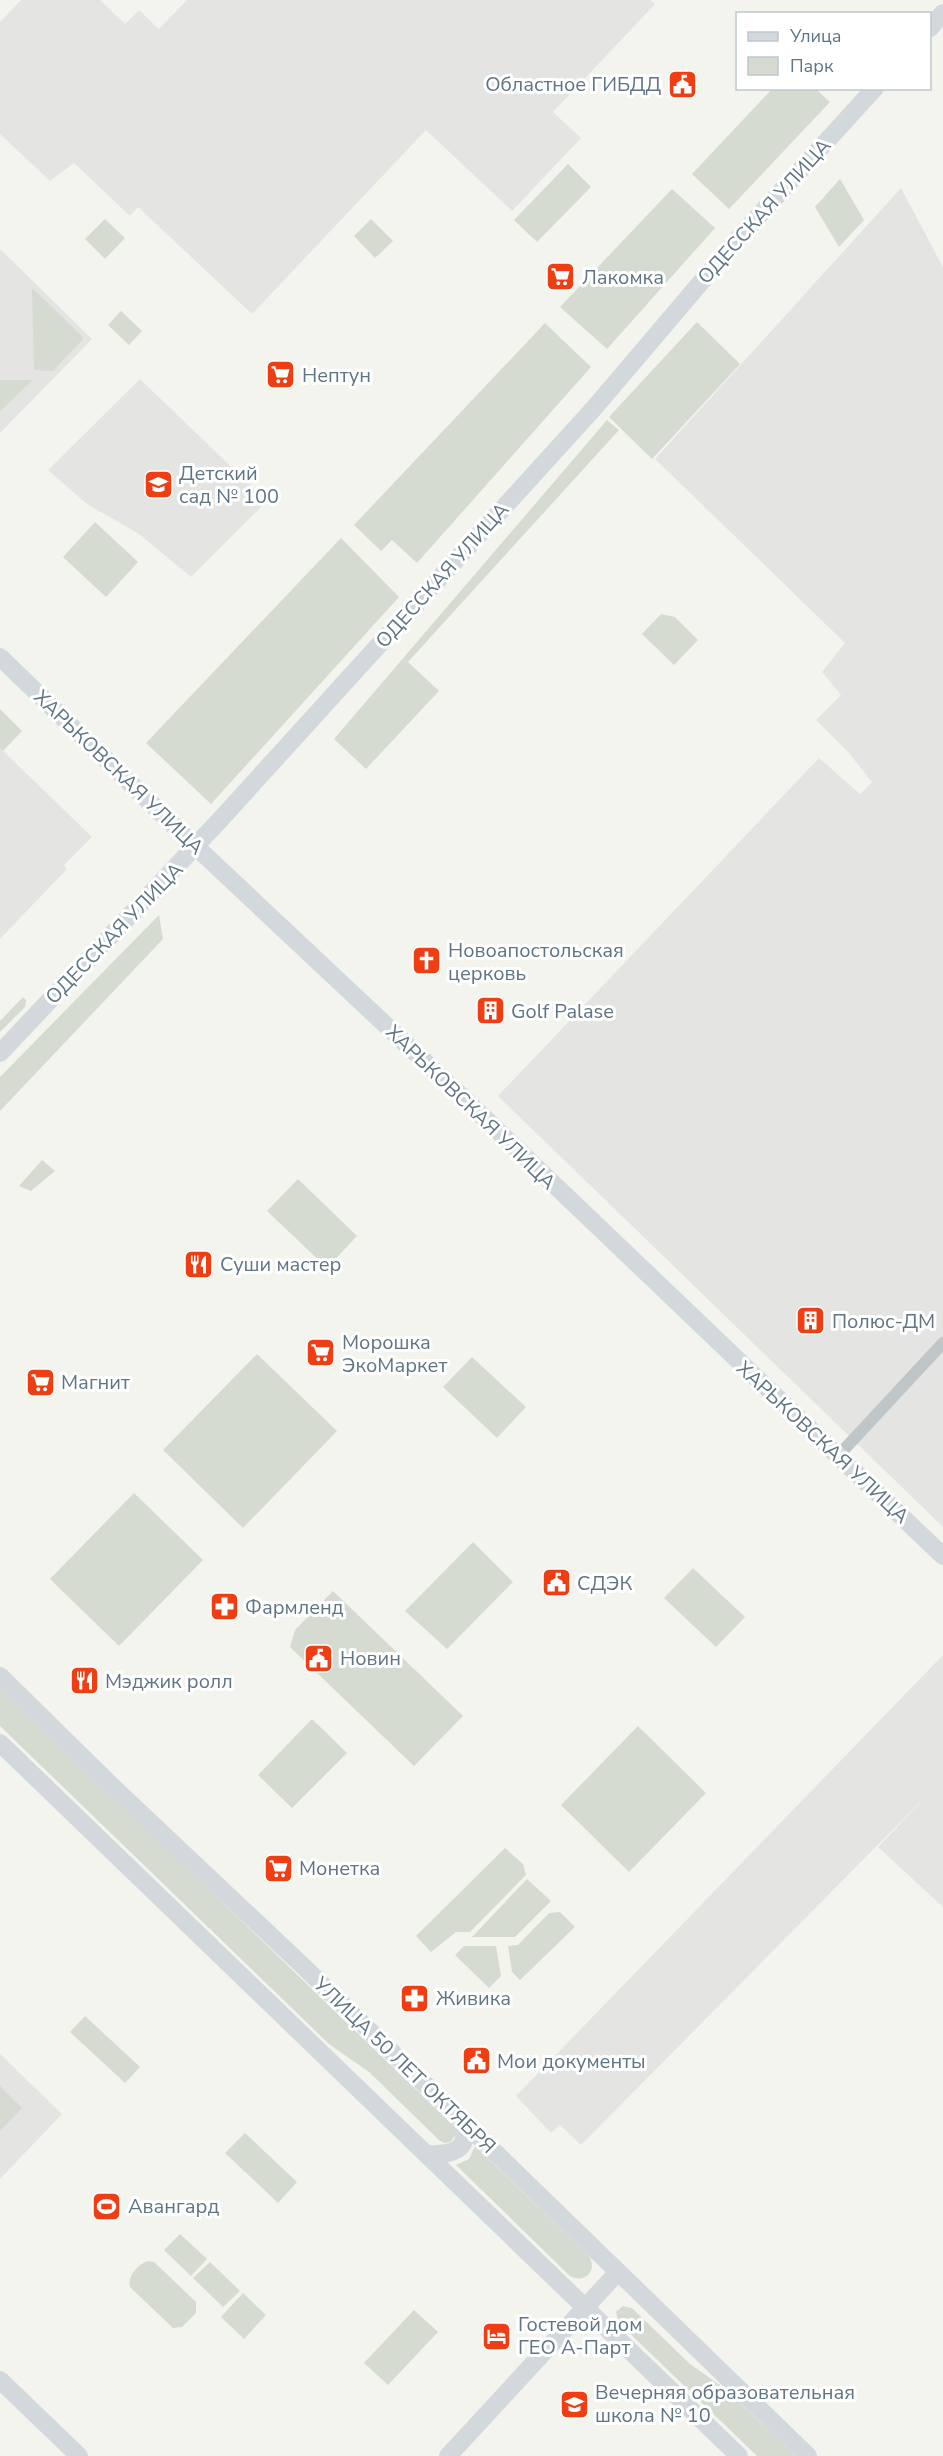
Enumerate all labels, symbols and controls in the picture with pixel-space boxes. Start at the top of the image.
legend [736,12,931,90]
text: Улица [789,24,841,48]
text: Парк [790,54,834,78]
public building icon: Областное ГИБДД [666,68,698,100]
place label: Областное ГИБДД [485,71,661,98]
street label: ОДЕССКАЯ УЛИЦА [692,132,837,290]
supermarket icon: Лакомка [545,261,577,293]
place label: Лакомка [582,264,664,291]
supermarket icon: Нептун [265,359,297,391]
place label: Нептун [302,362,371,389]
place label: Детский сад № 100 [179,460,279,510]
school or university icon: Детский сад № 100 [142,469,174,501]
street label: ОДЕССКАЯ УЛИЦА [370,496,515,654]
street label: ХАРЬКОВСКАЯ УЛИЦА [28,684,210,861]
street label: ОДЕССКАЯ УЛИЦА [40,856,189,1010]
place label: Новоапостольская церковь [448,937,624,987]
church icon: Новоапостольская церковь [411,945,443,977]
building icon: Golf Palase [474,995,506,1027]
place label: Golf Palase [511,998,614,1025]
street label: ХАРЬКОВСКАЯ УЛИЦА [380,1019,562,1196]
restaurant icon: Суши мастер [183,1248,215,1280]
place label: Суши мастер [220,1251,341,1278]
building icon: Полюс-ДМ [795,1305,827,1337]
place label: Полюс-ДМ [832,1308,935,1335]
place label: Морошка ЭкоМаркет [342,1329,447,1379]
supermarket icon: Морошка ЭкоМаркет [305,1337,337,1369]
street label: ХАРЬКОВСКАЯ УЛИЦА [731,1355,915,1530]
supermarket icon: Магнит [24,1366,56,1398]
place label: Магнит [61,1369,130,1396]
public building icon: СДЭК [540,1567,572,1599]
place label: СДЭК [577,1570,632,1597]
pharmacy icon: Фармленд [208,1591,240,1623]
place label: Фармленд [245,1594,344,1621]
public building icon: Новин [303,1642,335,1674]
place label: Новин [340,1645,401,1672]
restaurant icon: Мэджик ролл [68,1665,100,1697]
place label: Мэджик ролл [105,1668,233,1695]
supermarket icon: Монетка [262,1852,294,1884]
place label: Монетка [299,1855,380,1882]
street label: УЛИЦА 50 ЛЕТ ОКТЯБРЯ [307,1970,502,2160]
pharmacy icon: Живика [399,1982,431,2014]
place label: Живика [436,1985,511,2012]
public building icon: Мои документы [460,2045,492,2077]
place label: Мои документы [497,2048,646,2075]
sports icon: Авангард [91,2190,123,2222]
place label: Авангард [128,2193,219,2220]
place label: Гостевой дом ГЕО А-Парт [518,2311,642,2361]
hotel icon: Гостевой дом ГЕО А-Парт [481,2320,513,2352]
place label: Вечерняя образовательная школа № 10 [595,2379,855,2429]
school or university icon: Вечерняя образовательная школа № 10 [558,2388,590,2420]

